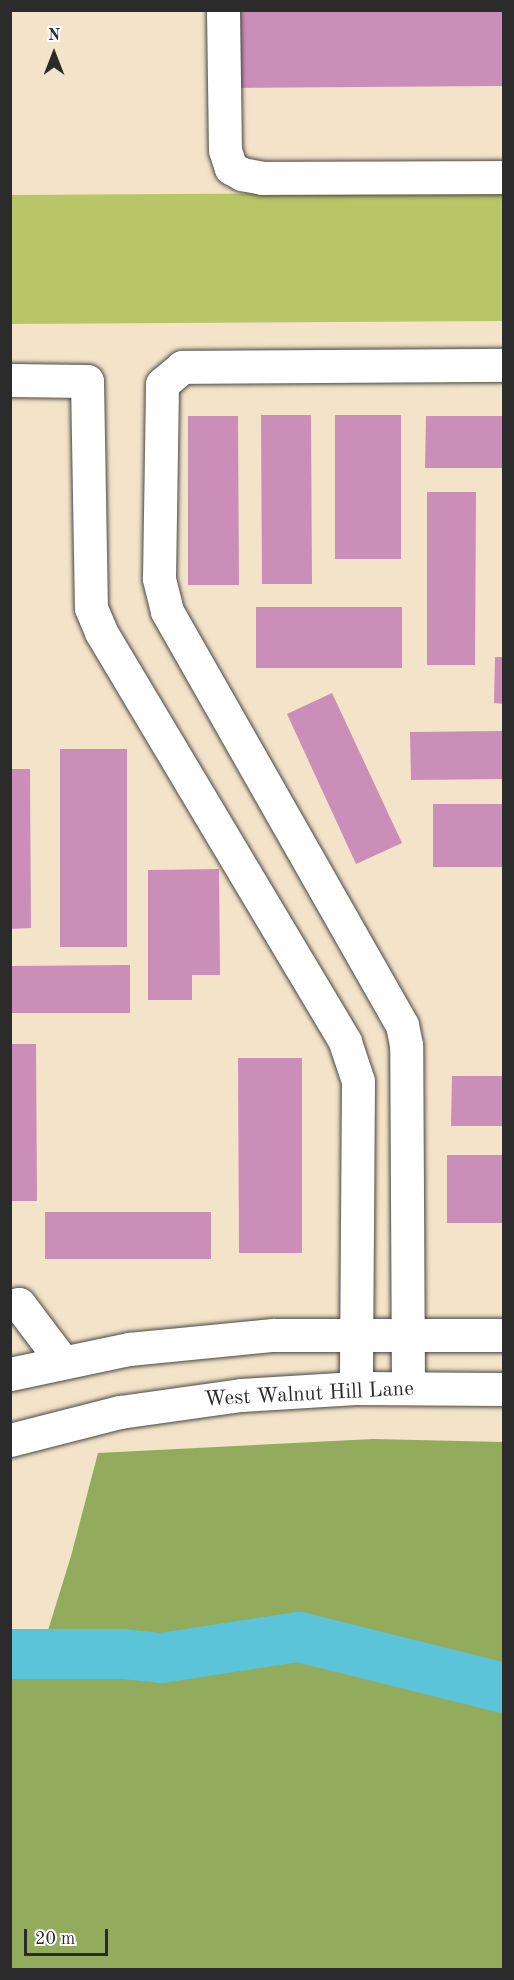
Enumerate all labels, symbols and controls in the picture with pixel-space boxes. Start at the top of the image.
north arrow [24,24,84,84]
text: N [48,28,60,44]
street label: West Walnut Hill Lane [204,1377,414,1413]
scale bar [27,1917,111,1955]
text: 20 m [35,1930,75,1948]

